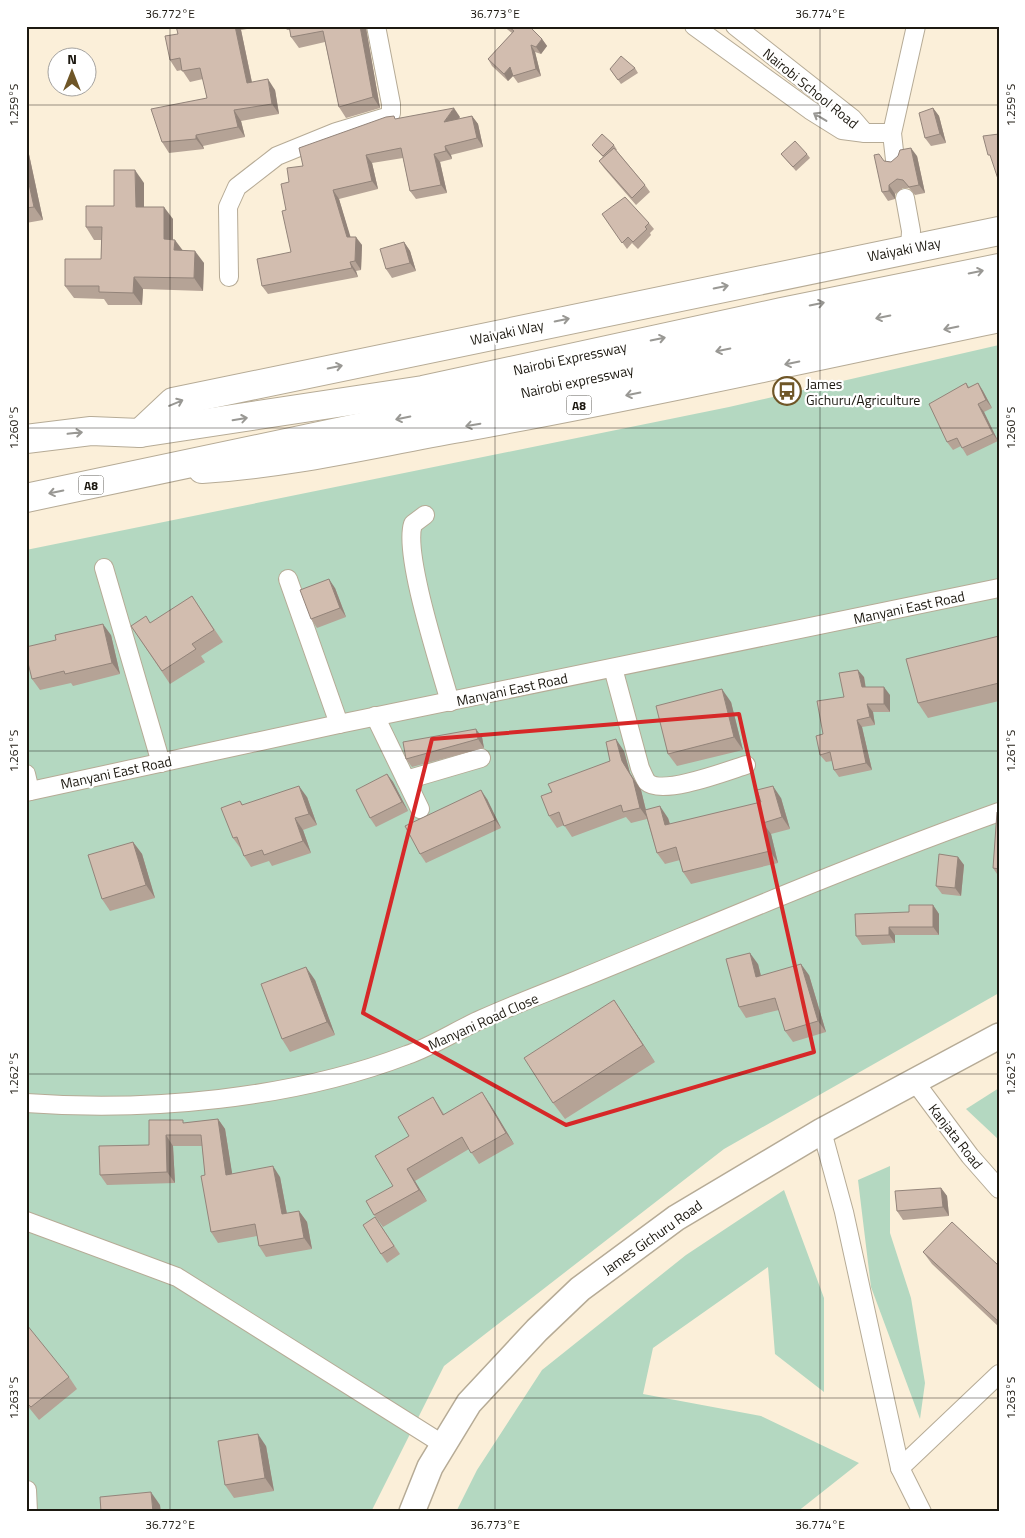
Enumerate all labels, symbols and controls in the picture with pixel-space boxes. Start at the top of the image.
text: 36.772°E [145,4,195,23]
text: 36.773°E [470,4,520,23]
text: 36.774°E [795,4,845,23]
street label: Nairobi School Road [759,43,863,133]
north arrow [48,48,98,98]
text: N [67,48,77,69]
text: 1.259°S [4,84,23,126]
text: 1.259°S [1001,84,1020,126]
one-way arrow [814,111,828,121]
street label: Waiyaki Way [865,232,943,266]
one-way arrow [968,267,984,276]
one-way arrow [713,281,729,291]
one-way arrow [809,299,825,309]
one-way arrow [875,312,891,322]
street label: Waiyaki Way [468,314,546,350]
one-way arrow [554,315,570,324]
one-way arrow [943,324,959,334]
one-way arrow [650,334,666,343]
street label: Nairobi Expressway [511,336,629,380]
one-way arrow [716,346,732,355]
street label: Nairobi expressway [519,359,636,403]
one-way arrow [785,359,801,368]
one-way arrow [326,362,342,372]
place label: James Gichuru/Agriculture [806,373,920,410]
bus stop icon: James Gichuru/Agriculture [772,376,802,406]
one-way arrow [625,390,641,400]
road number: A8 [566,396,592,414]
one-way arrow [169,397,184,407]
text: 1.260°S [4,407,23,449]
text: 1.260°S [1001,407,1020,449]
one-way arrow [231,414,247,424]
one-way arrow [395,414,411,423]
one-way arrow [466,421,482,431]
one-way arrow [66,428,82,438]
road number: A8 [78,476,104,494]
one-way arrow [49,488,65,498]
street label: Manyani East Road [852,585,966,629]
street label: Manyani East Road [455,667,569,711]
text: 1.261°S [4,730,23,772]
text: 1.261°S [1001,730,1020,772]
street label: Manyani East Road [59,750,173,794]
street label: Manyani Road Close [424,987,542,1055]
text: 1.262°S [4,1053,23,1095]
text: 1.262°S [1001,1053,1020,1095]
street label: Kanjata Road [924,1099,988,1173]
street label: James Gichuru Road [598,1195,706,1279]
text: 1.263°S [4,1377,23,1419]
text: 1.263°S [1001,1377,1020,1419]
text: 36.772°E [145,1515,195,1534]
text: 36.773°E [470,1515,520,1534]
text: 36.774°E [795,1515,845,1534]

